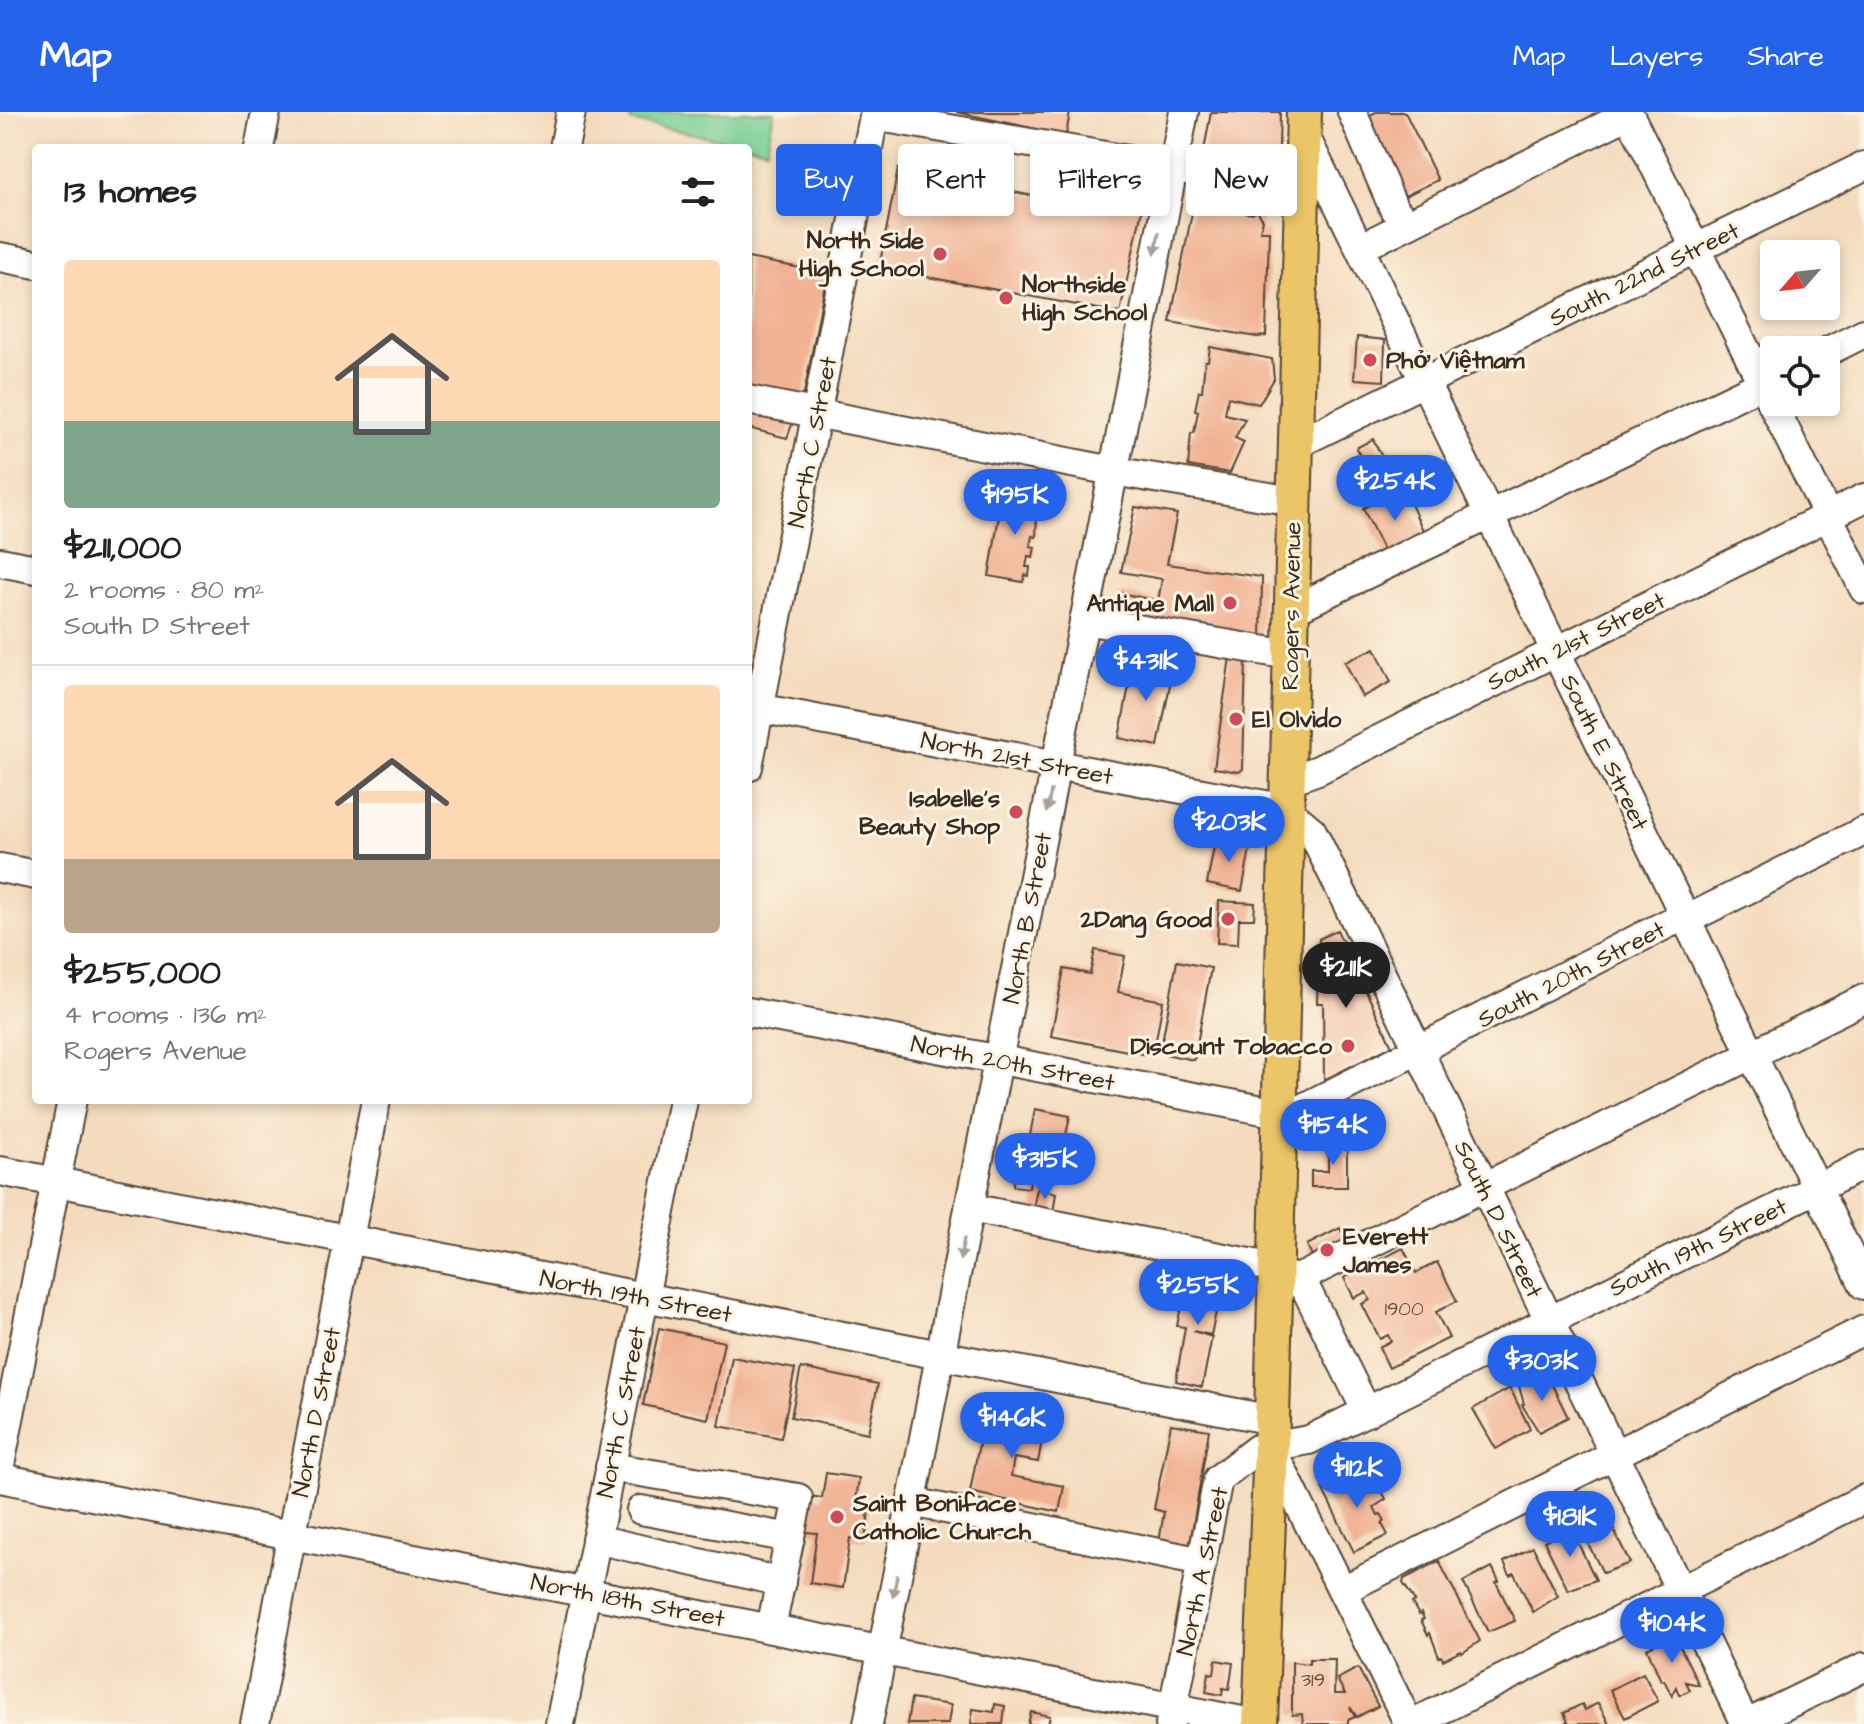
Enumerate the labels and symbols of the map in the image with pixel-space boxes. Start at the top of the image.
street label: South 22nd Street [1544,214,1746,336]
place label: North Side High School [799,224,924,287]
one-way arrow [1151,231,1163,256]
north arrow [1760,240,1840,320]
marker: North Side High School [931,245,949,263]
place label: Northside High School [1022,268,1148,331]
marker: Northside High School [997,289,1015,307]
place label: Phở Việtnam [1386,344,1525,378]
marker: Phở Việtnam [1361,351,1379,369]
street label: North C Street [780,353,846,531]
pin: $254K [1339,455,1451,523]
pin: $195K [959,469,1071,537]
street label: Rogers Avenue [1274,521,1311,691]
street label: South 21st Street [1482,584,1672,700]
place label: Antique Mall [1087,587,1214,621]
marker: Antique Mall [1221,594,1239,612]
pin: $431K [1090,635,1202,703]
street label: South E Street [1552,669,1657,837]
place label: El Olvido [1252,703,1342,737]
marker: El Olvido [1227,710,1245,728]
street label: North 21st Street [918,724,1116,794]
place label: Isabelle's Beauty Shop [859,782,1001,846]
one-way arrow [1043,789,1055,814]
pin: $203K [1173,796,1285,864]
marker: Isabelle's Beauty Shop [1007,803,1025,821]
street label: North B Street [995,829,1061,1007]
place label: 2Dang Good [1080,903,1213,938]
marker: 2Dang Good [1219,910,1237,928]
street label: South 20th Street [1472,913,1671,1037]
pin: $211K [1290,942,1402,1010]
street label: North 20th Street [908,1028,1118,1100]
place label: Discount Tobacco [1131,1030,1332,1064]
marker: Discount Tobacco [1339,1037,1357,1055]
pin: $154K [1277,1099,1389,1167]
pin: $315K [989,1133,1101,1201]
street label: South D Street [1445,1135,1551,1304]
street label: South 19th Street [1604,1190,1793,1306]
place label: Everett James [1342,1220,1429,1282]
one-way arrow [955,1236,968,1261]
marker: Everett James [1318,1241,1336,1259]
pin: $255K [1142,1259,1254,1327]
street label: North 19th Street [537,1262,735,1332]
house number: 1900 [1384,1295,1424,1323]
street label: North C Street [589,1323,655,1501]
street label: North D Street [284,1324,350,1500]
pin: $303K [1486,1335,1598,1403]
pin: $146K [956,1392,1068,1460]
pin: $112K [1301,1442,1413,1510]
street label: North A Street [1168,1483,1238,1659]
place label: Saint Boniface Catholic Church [852,1487,1032,1549]
pin: $181K [1514,1491,1626,1559]
marker: Saint Boniface Catholic Church [828,1508,846,1526]
street label: North 18th Street [528,1566,728,1637]
one-way arrow [889,1574,901,1599]
pin: $104K [1616,1597,1728,1665]
house number: 319 [1301,1666,1325,1694]

